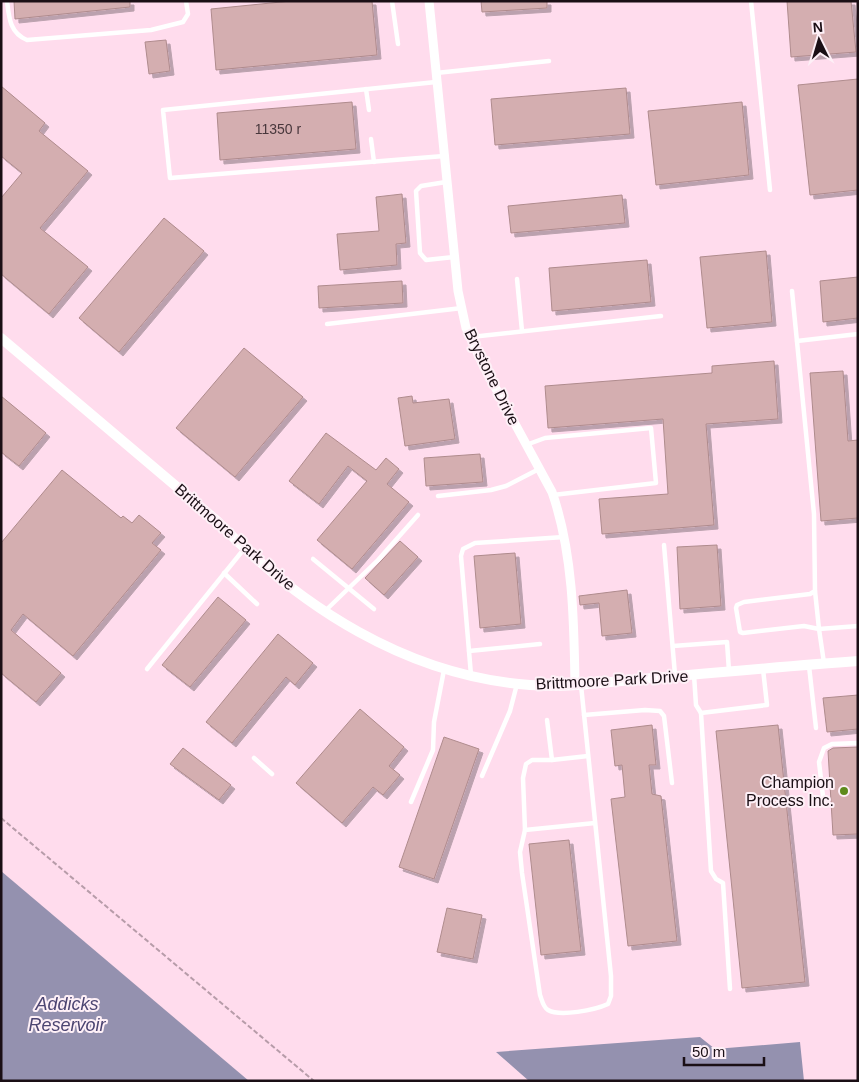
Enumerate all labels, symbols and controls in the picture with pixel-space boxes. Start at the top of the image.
north arrow [794,15,844,65]
text: N [812,19,824,35]
house number: 11350 r [255,121,302,137]
street label: Brystone Drive [461,326,523,428]
street label: Brittmoore Park Drive [172,480,298,594]
street label: Brittmoore Park Drive [535,668,689,692]
place label: Champion Process Inc. [746,774,834,809]
marker: Champion Process Inc. [838,785,850,797]
water label: Addicks Reservoir [28,994,107,1035]
scale bar [684,1034,764,1066]
text: 50 m [692,1043,725,1060]

